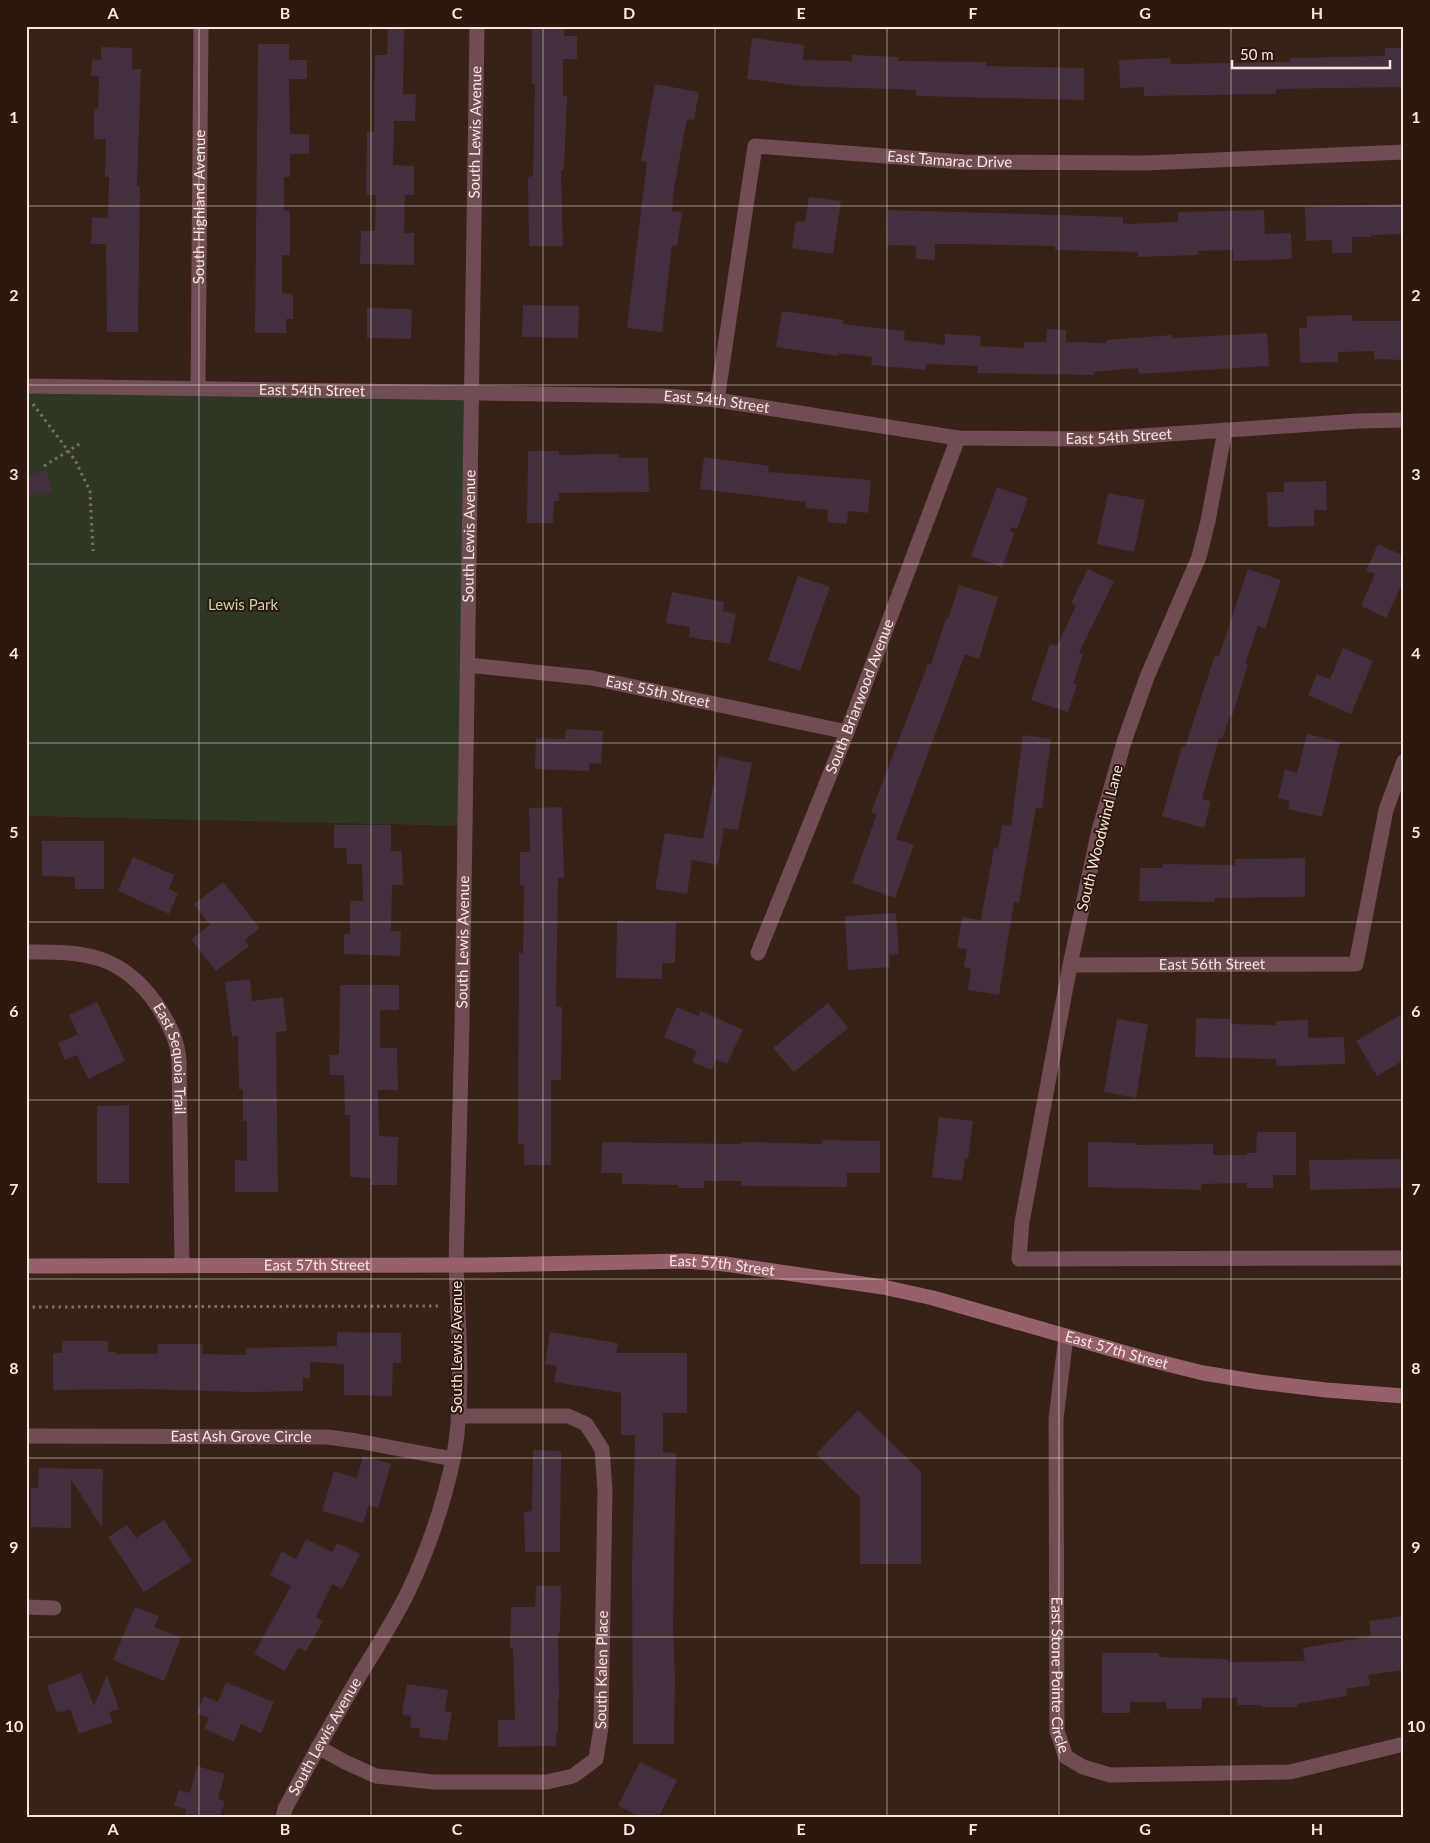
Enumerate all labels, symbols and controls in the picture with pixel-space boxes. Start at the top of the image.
text: A [106,3,119,22]
text: B [280,3,290,22]
text: C [452,3,463,22]
text: D [623,3,635,22]
text: E [796,3,806,22]
text: F [968,3,978,22]
text: G [1139,3,1151,22]
text: H [1311,3,1323,22]
scale bar [1232,38,1390,70]
text: 50 m [1240,45,1274,63]
street label: South Lewis Avenue [464,66,484,199]
text: 1 [9,107,19,126]
text: 1 [1411,107,1421,126]
street label: South Highland Avenue [189,130,208,284]
street label: East Tamarac Drive [886,146,1012,170]
text: 2 [9,285,19,304]
text: 2 [1411,285,1421,304]
street label: East 54th Street [259,380,366,399]
street label: East 54th Street [663,386,771,416]
street label: East 54th Street [1066,424,1173,447]
text: 3 [9,464,19,483]
text: 3 [1411,464,1421,483]
street label: South Lewis Avenue [458,470,478,603]
park label: Lewis Park [208,595,278,613]
street label: South Briarwood Avenue [821,616,897,776]
text: 4 [9,643,19,662]
text: 4 [1411,643,1421,662]
street label: East 55th Street [604,671,713,711]
street label: South Woodwind Lane [1072,763,1126,913]
text: 5 [9,822,19,841]
text: 5 [1411,822,1421,841]
street label: South Lewis Avenue [452,876,472,1008]
street label: East 56th Street [1159,954,1266,973]
street label: East Sequoia Trail [150,999,190,1114]
text: 6 [9,1001,19,1020]
text: 6 [1411,1001,1421,1020]
text: 7 [9,1179,19,1198]
text: 7 [1411,1179,1421,1198]
street label: East 57th Street [669,1251,777,1279]
street label: East 57th Street [264,1255,371,1273]
street label: South Lewis Avenue [447,1281,465,1413]
street label: East 57th Street [1063,1326,1171,1372]
text: 8 [9,1358,19,1377]
text: 8 [1411,1358,1421,1377]
street label: East Ash Grove Circle [170,1426,312,1445]
text: 9 [9,1537,19,1556]
text: 9 [1411,1537,1421,1556]
street label: East Stone Pointe Circle [1049,1597,1074,1755]
street label: South Kalen Place [591,1610,611,1729]
street label: South Lewis Avenue [284,1674,364,1798]
text: 10 [5,1716,23,1735]
text: 10 [1407,1716,1425,1735]
text: A [106,1819,119,1838]
text: B [280,1819,290,1838]
text: C [452,1819,463,1838]
text: D [623,1819,635,1838]
text: E [796,1819,806,1838]
text: F [968,1819,978,1838]
text: G [1139,1819,1151,1838]
text: H [1311,1819,1323,1838]

